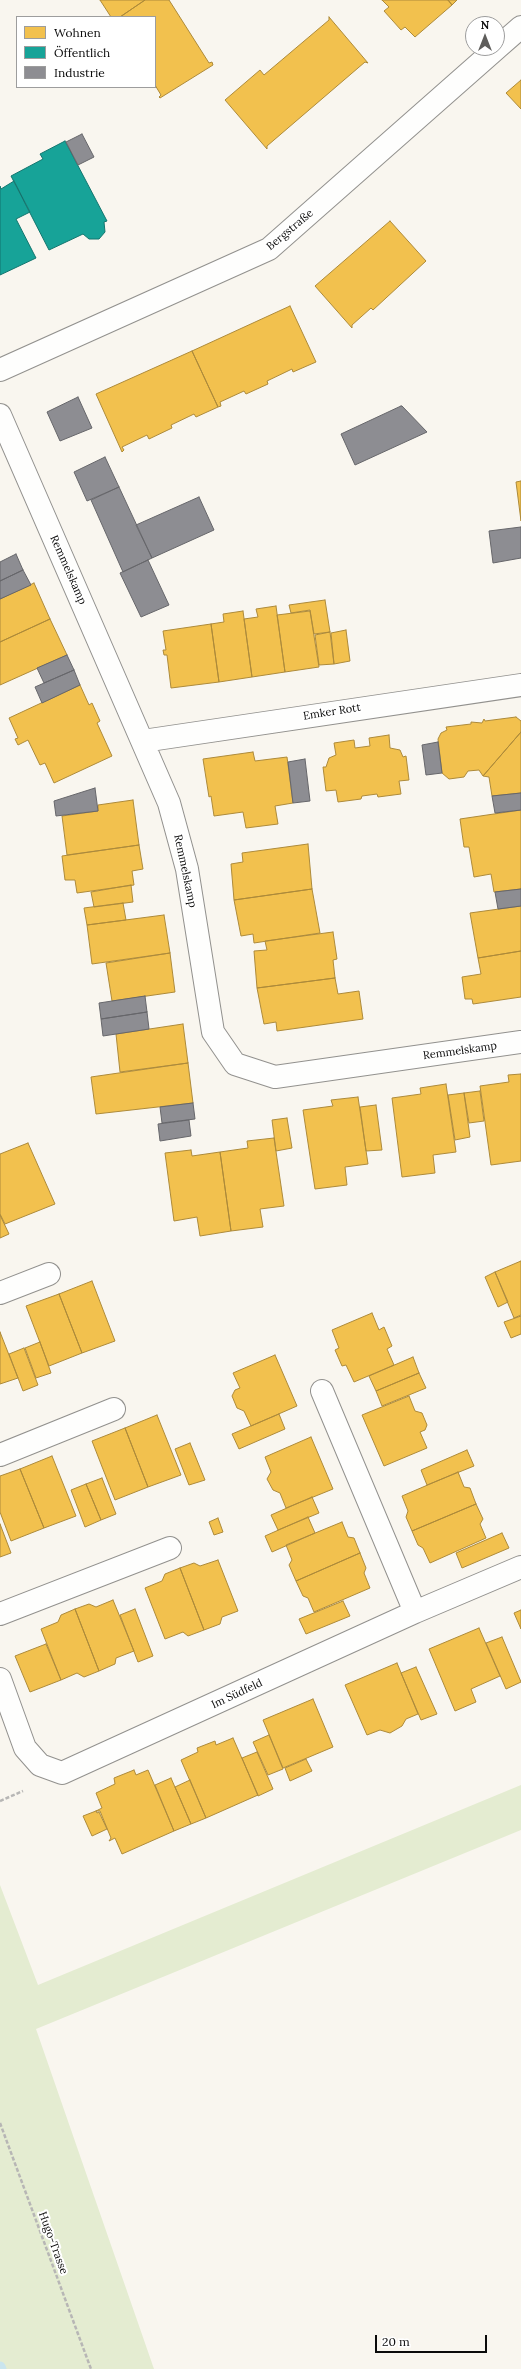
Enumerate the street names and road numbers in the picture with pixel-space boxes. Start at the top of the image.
street label: Bergstraße [264,207,316,253]
street label: Remmelskamp [47,533,89,607]
street label: Emker Rott [302,701,362,723]
street label: Remmelskamp [171,833,199,909]
street label: Remmelskamp [422,1039,498,1063]
street label: Im Südfeld [209,1676,265,1712]
street label: Hugo-Trasse [36,2210,70,2276]

